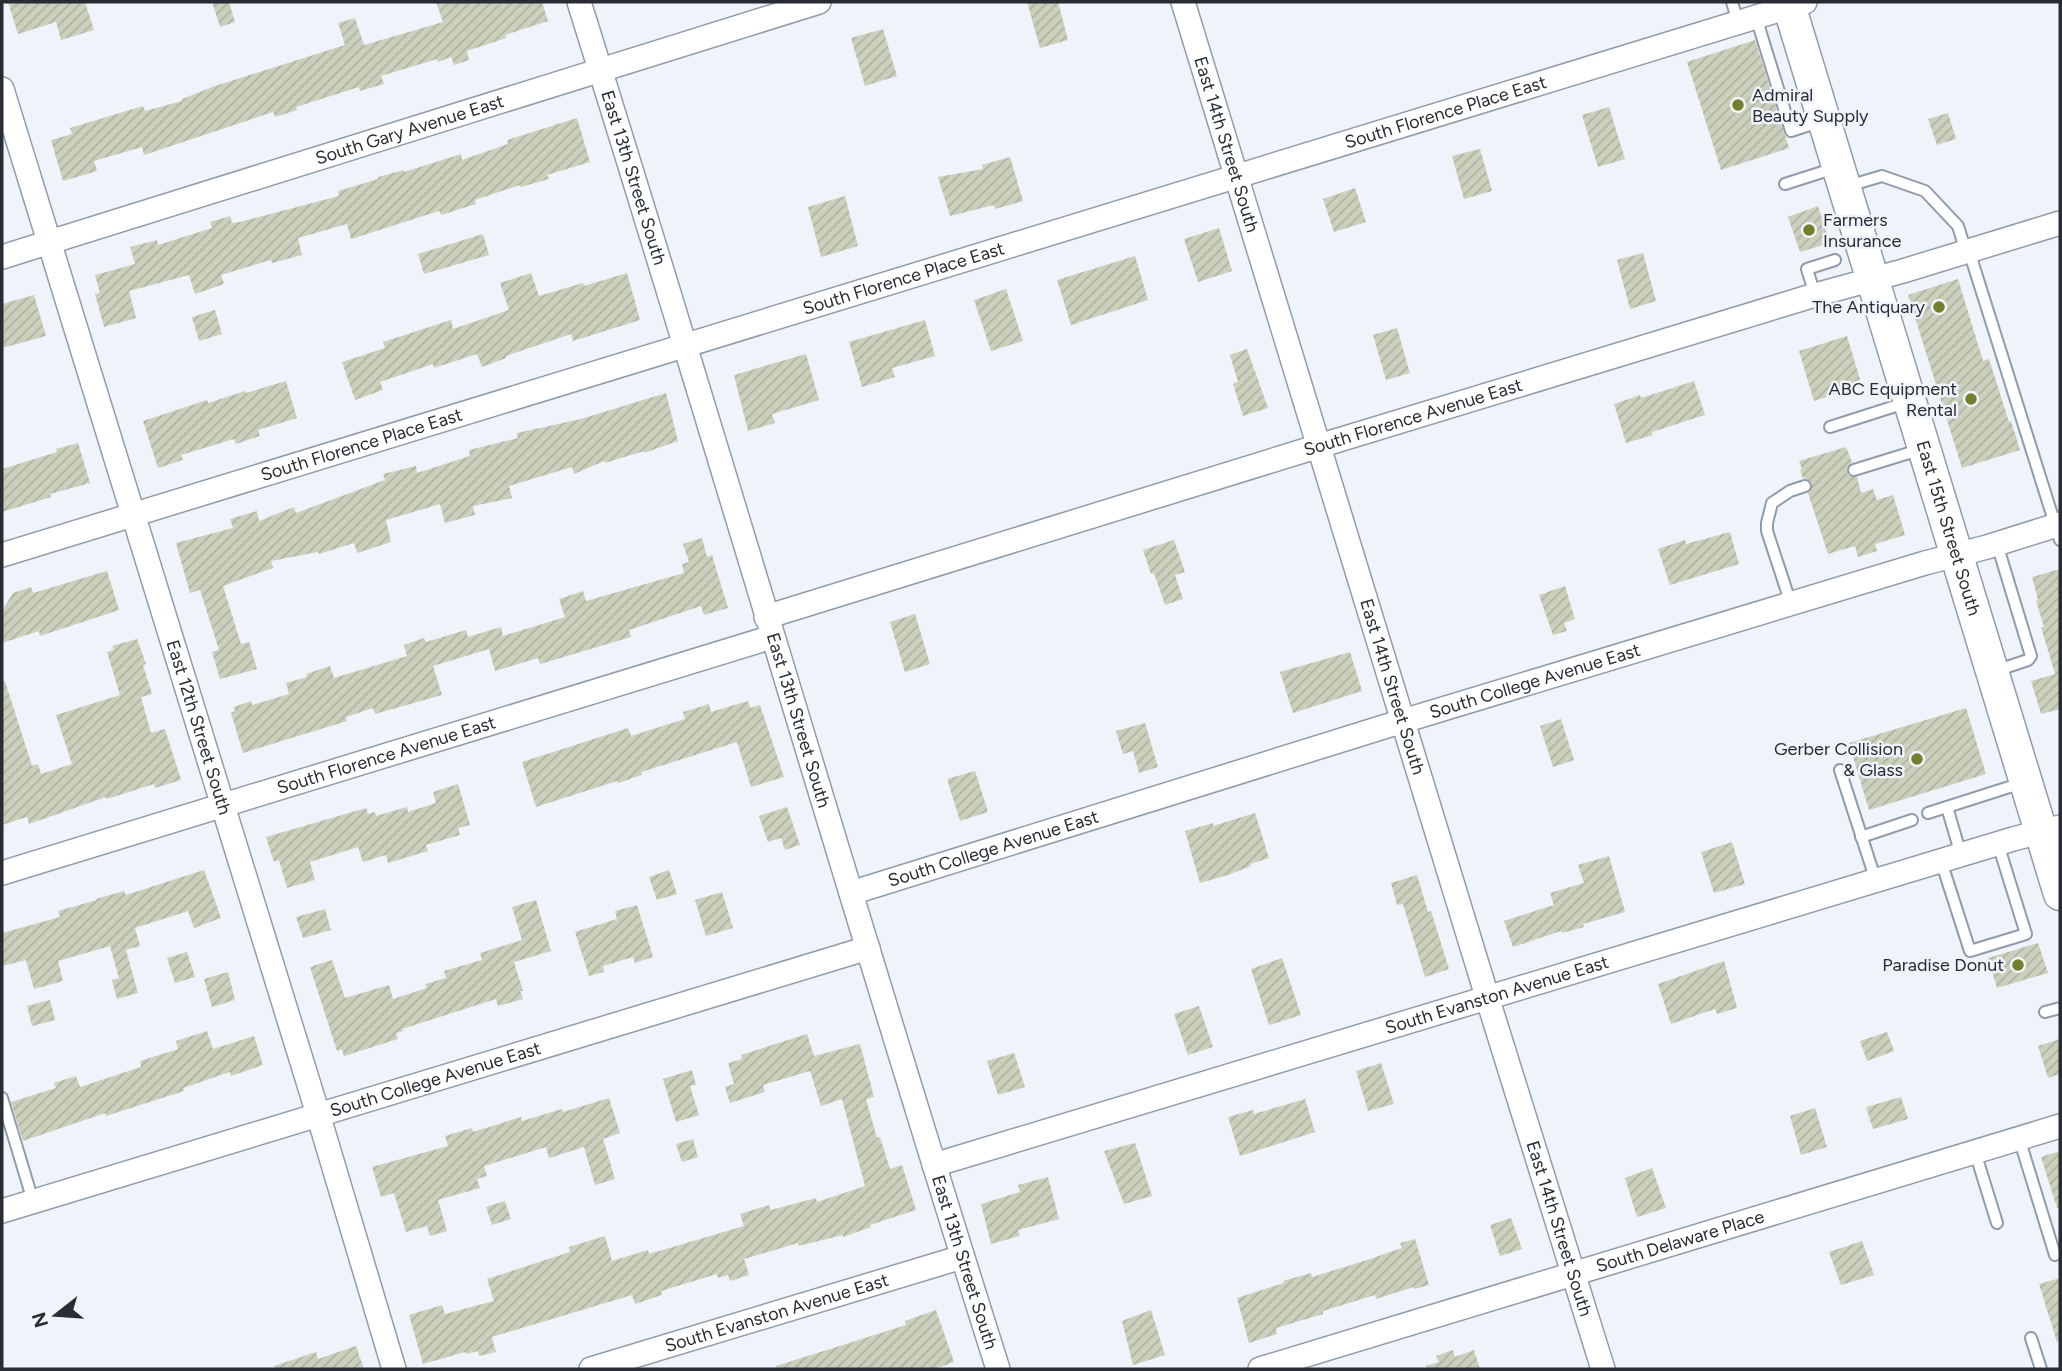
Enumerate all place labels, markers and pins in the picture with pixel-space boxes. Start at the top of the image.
place label: Admiral Beauty Supply [1752,84,1869,127]
marker: Admiral Beauty Supply [1730,97,1746,113]
place label: Farmers Insurance [1823,209,1901,252]
marker: Farmers Insurance [1801,222,1817,238]
place label: The Antiquary [1812,296,1926,318]
marker: The Antiquary [1931,299,1947,315]
place label: ABC Equipment Rental [1828,378,1957,421]
marker: ABC Equipment Rental [1963,391,1979,407]
place label: Gerber Collision & Glass [1774,738,1903,781]
marker: Gerber Collision & Glass [1909,751,1925,767]
place label: Paradise Donut [1882,954,2004,976]
marker: Paradise Donut [2010,957,2026,973]

